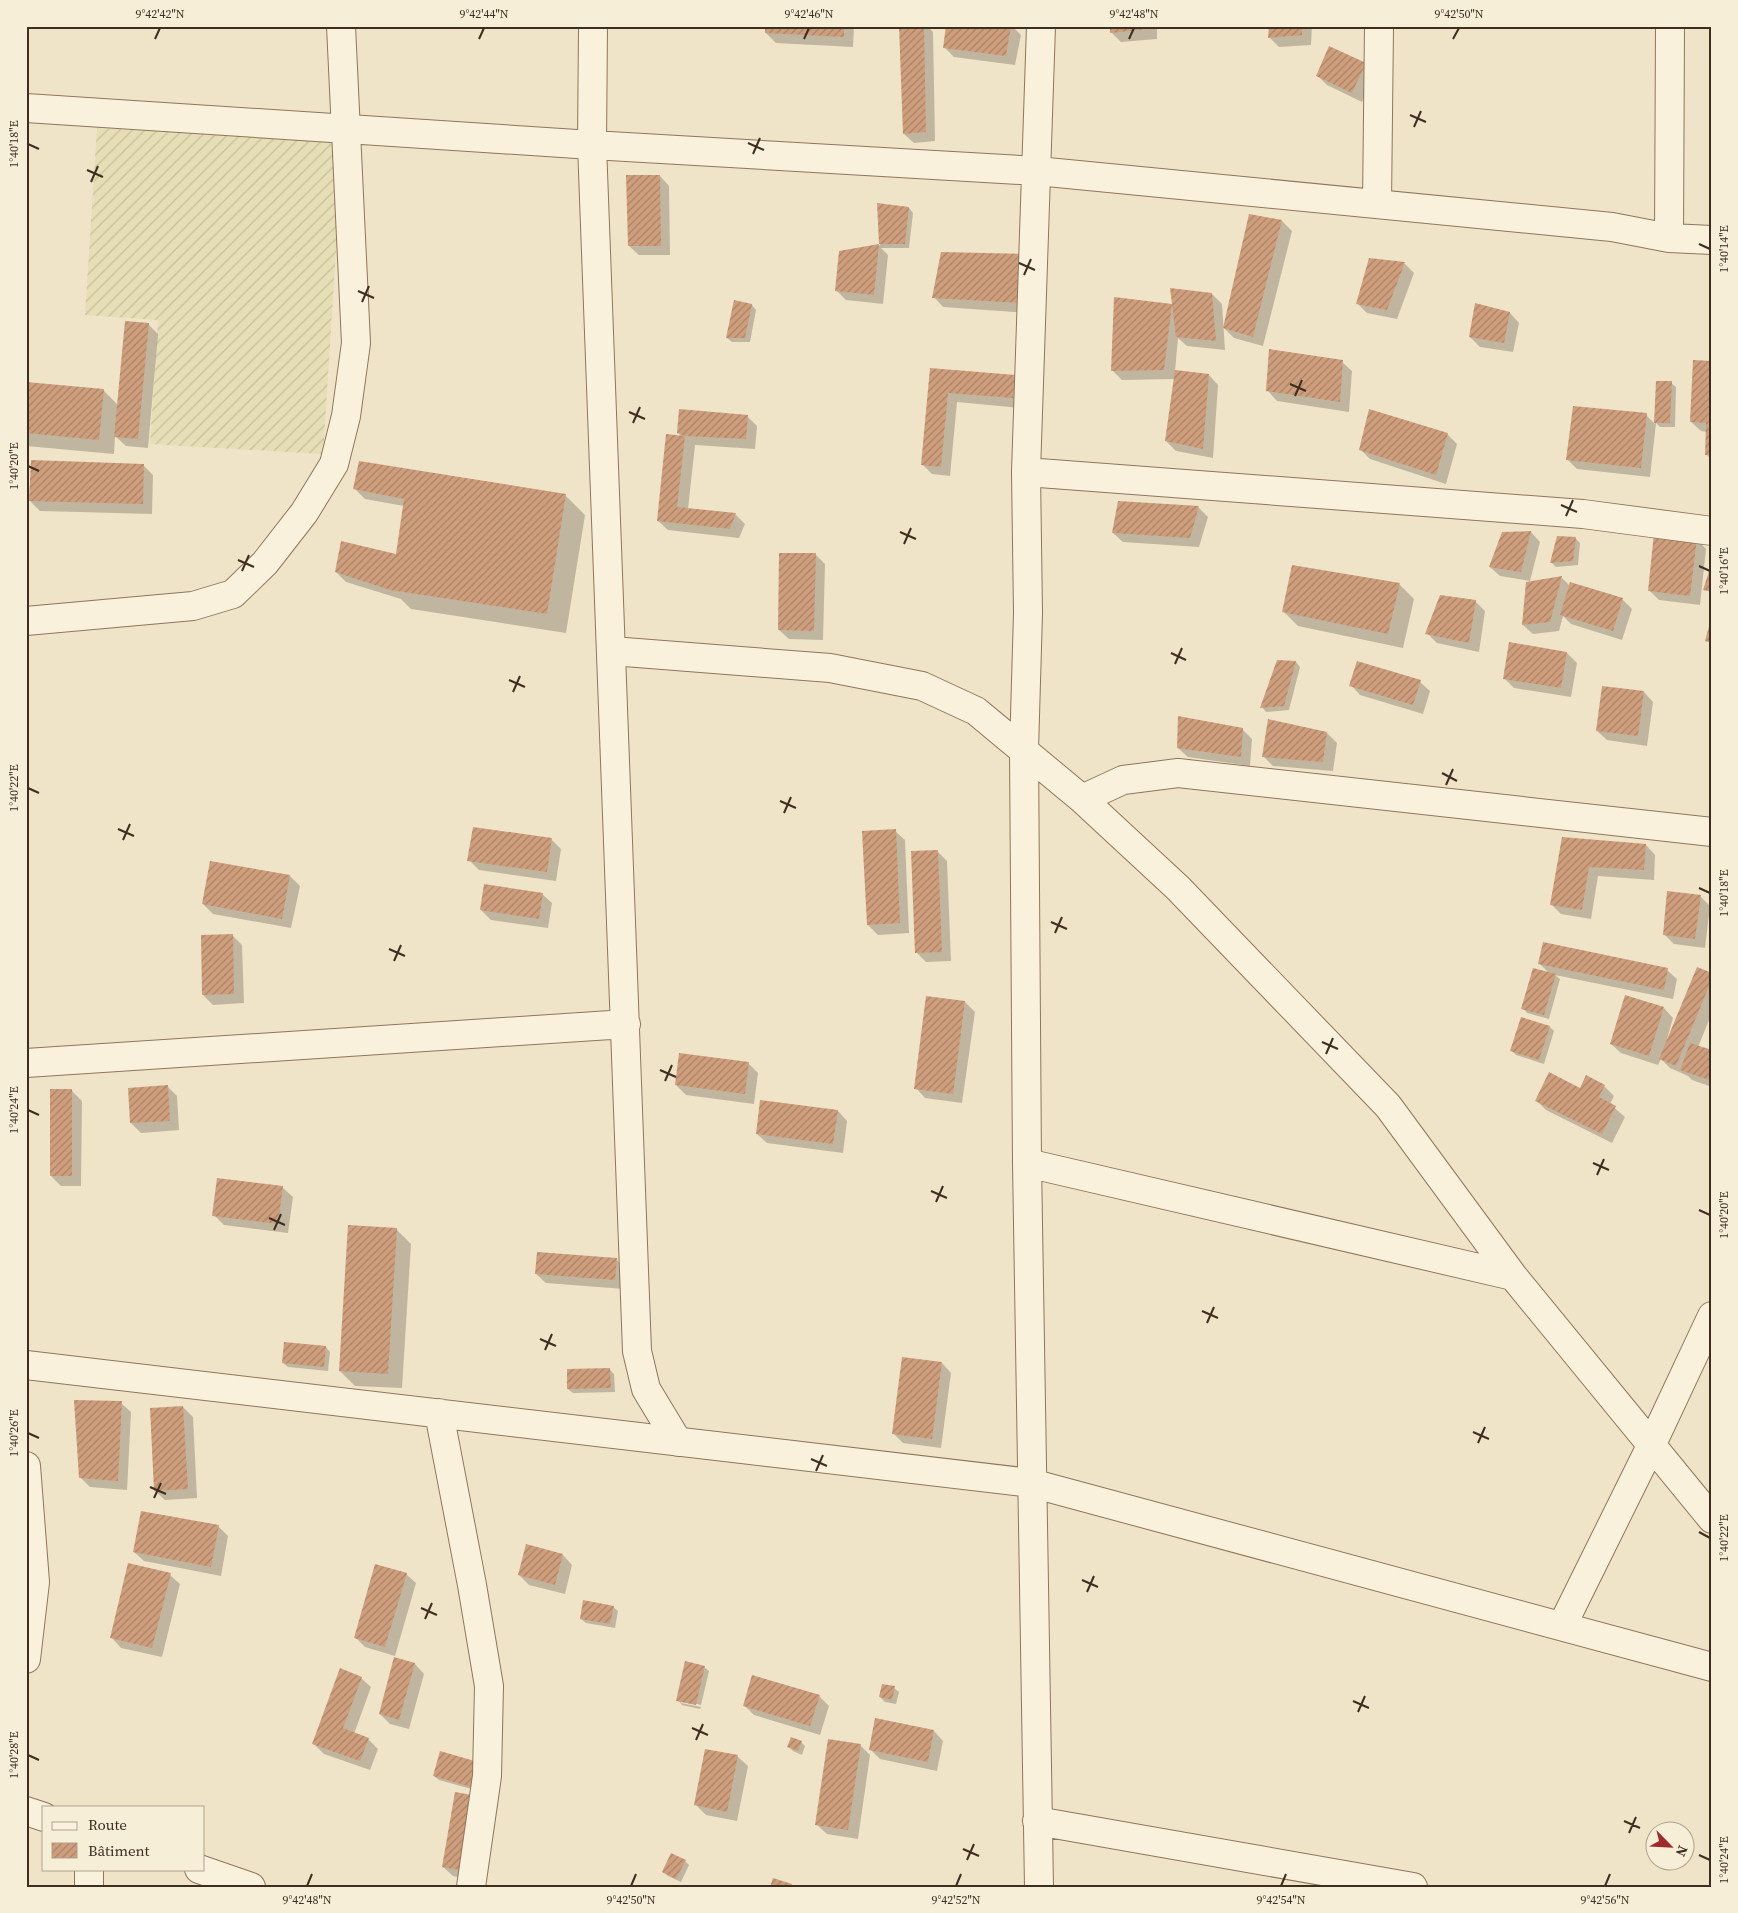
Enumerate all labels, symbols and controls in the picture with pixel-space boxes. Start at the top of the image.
text: 9°42'42"N [135,6,185,22]
text: 9°42'44"N [459,6,509,22]
text: 9°42'46"N [784,6,834,22]
text: 9°42'48"N [1109,6,1159,22]
text: 9°42'50"N [1434,6,1484,22]
text: 1°40'18"E [6,120,22,168]
text: 1°40'14"E [1716,225,1732,273]
text: 1°40'20"E [6,442,22,490]
text: 1°40'16"E [1716,547,1732,595]
text: 1°40'22"E [6,764,22,812]
text: 1°40'18"E [1716,869,1732,917]
text: 1°40'24"E [6,1086,22,1134]
text: 1°40'20"E [1716,1191,1732,1239]
text: 1°40'26"E [6,1409,22,1457]
text: 1°40'22"E [1716,1514,1732,1562]
text: 1°40'28"E [6,1731,22,1779]
legend [42,1806,205,1870]
text: Route [88,1814,127,1835]
north arrow [1646,1820,1696,1870]
text: 1°40'24"E [1716,1836,1732,1884]
text: Bâtiment [88,1840,150,1861]
text: N [1671,1843,1693,1860]
text: 9°42'48"N [282,1892,332,1908]
text: 9°42'50"N [606,1892,656,1908]
text: 9°42'52"N [931,1892,981,1908]
text: 9°42'54"N [1256,1892,1306,1908]
text: 9°42'56"N [1580,1892,1630,1908]

